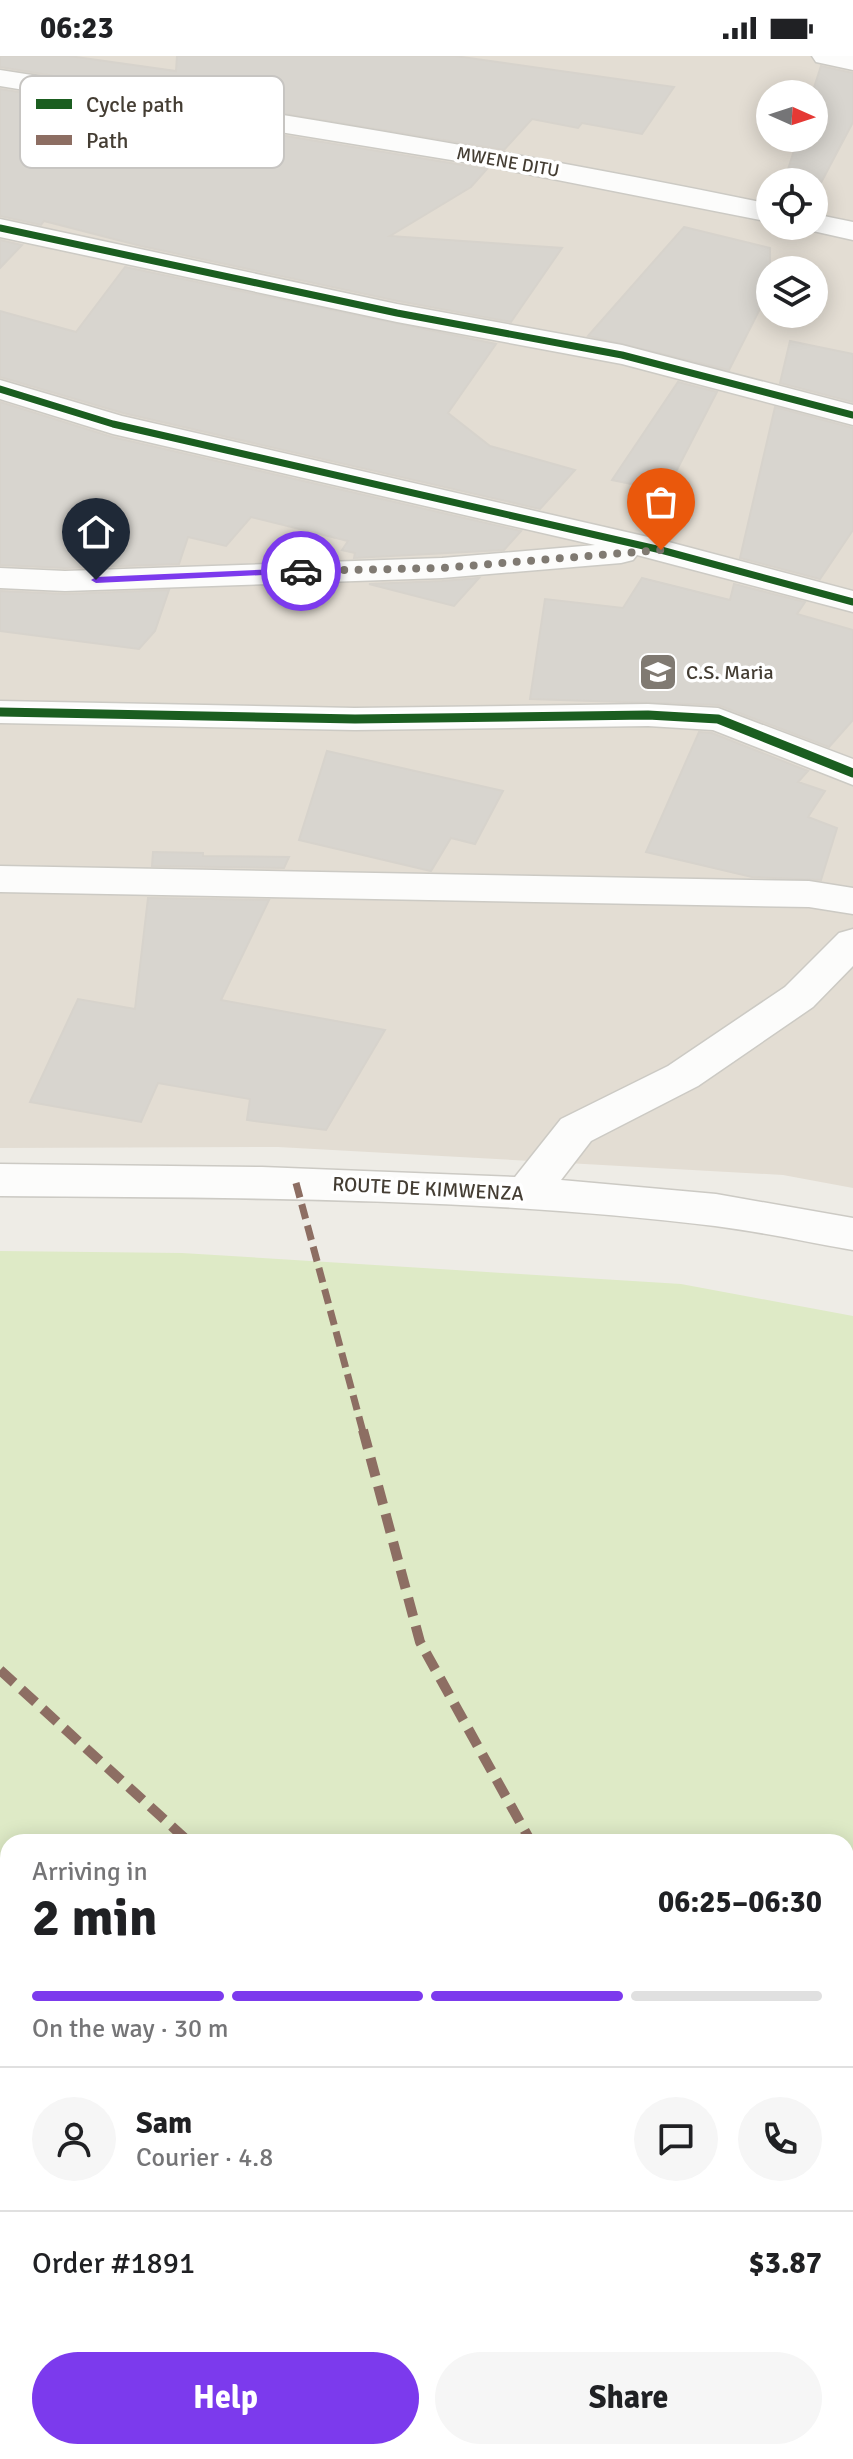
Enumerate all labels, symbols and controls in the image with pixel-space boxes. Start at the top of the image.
text: 06:23 [40,10,114,47]
legend [20,76,284,168]
north arrow [756,80,828,152]
map controls [756,80,828,328]
text: Cycle path [86,91,184,118]
text: Path [86,127,129,154]
street label: MWENE DITU [455,142,561,182]
button: locate [756,168,828,240]
button: layers [756,256,828,328]
pin [627,468,695,550]
icon: bag [639,480,683,524]
pin [62,498,130,580]
icon: home [74,510,118,554]
courier [261,531,341,611]
icon: car [279,549,323,593]
school or university icon: C.S. Maria [637,651,679,693]
place label: C.S. Maria [686,660,774,685]
street label: ROUTE DE KIMWENZA [332,1172,524,1206]
text: Arriving in [32,1856,148,1888]
text: 06:25–06:30 [658,1884,822,1921]
text: 2 min [32,1886,158,1950]
text: On the way · 30 m [32,2013,228,2045]
button: person [32,2097,116,2181]
button: chat [634,2097,718,2181]
button: phone [738,2097,822,2181]
text: Sam [136,2105,192,2142]
text: Courier · 4.8 [136,2142,273,2174]
text: Order #1891 [32,2245,195,2282]
text: $3.87 [749,2245,822,2282]
button: Help [32,2352,419,2444]
button: Share [435,2352,822,2444]

